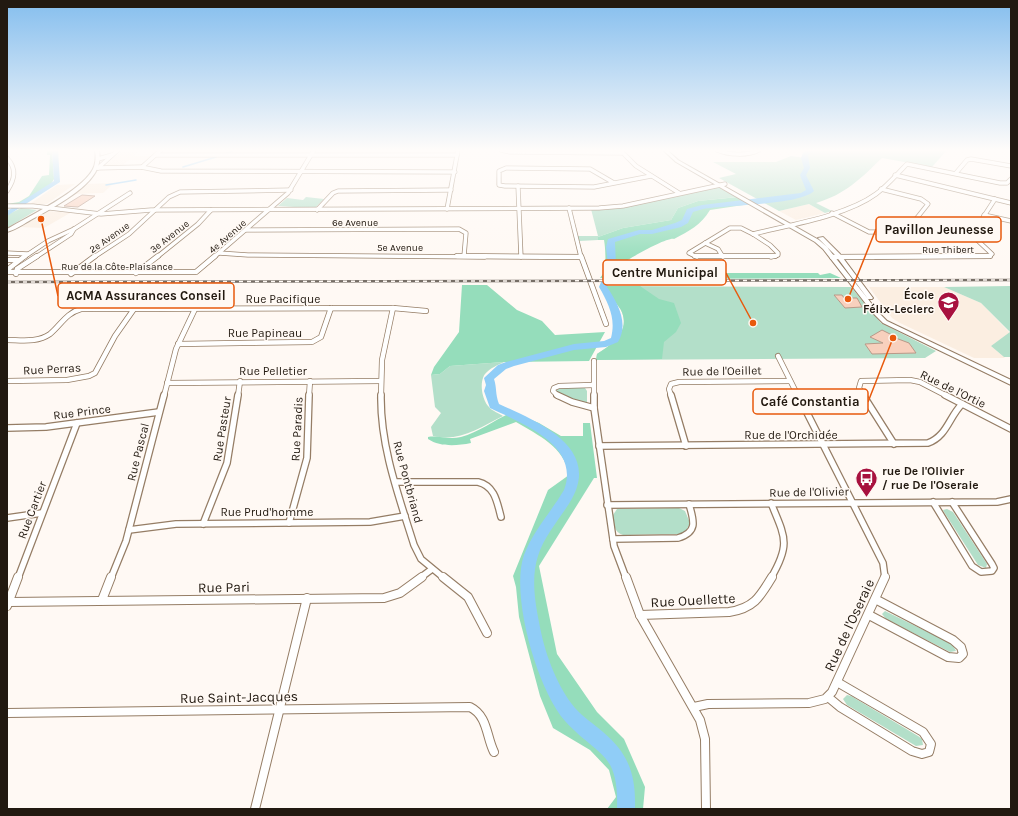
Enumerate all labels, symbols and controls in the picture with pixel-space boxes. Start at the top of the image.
street label: 4e Avenue [206,217,249,256]
street label: 6e Avenue [332,217,378,229]
callout: Pavillon Jeunesse [876,217,1001,242]
street label: 3e Avenue [148,218,192,256]
street label: 2e Avenue [87,220,132,256]
text: Pavillon Jeunesse [884,222,994,237]
street label: 5e Avenue [377,242,423,254]
street label: Rue Thibert [922,244,974,256]
callout: Centre Municipal [603,260,726,285]
street label: Rue de la Côte-Plaisance [61,261,173,273]
text: Centre Municipal [612,265,718,280]
callout: ACMA Assurances Conseil [58,283,234,308]
place label: École Félix-Leclerc [863,287,934,316]
text: ACMA Assurances Conseil [66,288,226,303]
school or university icon: École Félix-Leclerc [936,289,962,322]
street label: Rue Pacifique [246,292,320,306]
street label: Rue Papineau [228,326,302,340]
street label: Rue Perras [23,360,81,378]
street label: Rue de l'Oeillet [682,363,762,379]
street label: Rue Pelletier [239,364,308,378]
street label: Rue de l'Ortie [918,367,988,411]
callout: Café Constantia [753,389,868,414]
text: Café Constantia [760,394,860,409]
street label: Rue Pasteur [210,395,234,462]
street label: Rue Paradis [288,396,306,462]
street label: Rue Prince [52,402,112,422]
street label: Rue Pascal [124,422,152,482]
street label: Rue de l'Orchidée [744,428,838,442]
street label: Rue Pontbriand [390,439,426,525]
place label: rue De l'Olivier / rue De l'Oseraie [882,464,979,492]
bus stop icon: rue De l'Olivier / rue De l'Oseraie [854,465,880,498]
street label: Rue Cartier [15,479,50,541]
street label: Rue de l'Olivier [769,484,850,500]
street label: Rue Prud'homme [220,505,314,519]
street label: Rue de l'Oseraie [821,576,878,674]
street label: Rue Pari [198,579,250,596]
street label: Rue Ouellette [650,590,736,611]
street label: Rue Saint-Jacques [180,688,298,707]

